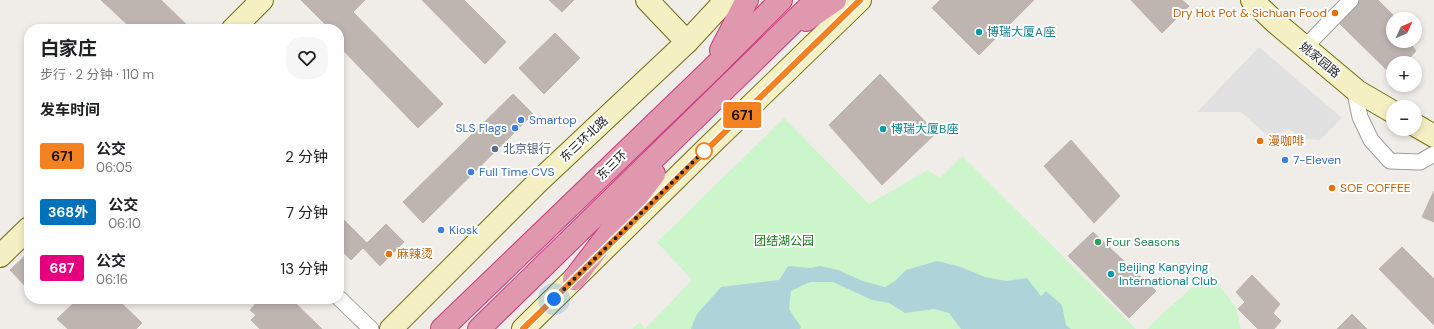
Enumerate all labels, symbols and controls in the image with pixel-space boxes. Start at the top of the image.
place label: Dry Hot Pot & Sichuan Food [1173,5,1327,21]
marker: Dry Hot Pot & Sichuan Food [1330,8,1340,18]
north arrow [1386,12,1422,48]
map controls [1386,12,1422,136]
place label: 博瑞大厦A座 [987,24,1055,40]
marker: 博瑞大厦A座 [974,27,984,37]
text: 白家庄 [40,36,97,61]
button: heart [286,37,328,79]
street label: 姚家园路 [1296,38,1344,82]
button: + [1386,56,1422,92]
text: 步行 · 2 分钟 · 110 m [40,66,154,83]
text: 发车时间 [40,100,100,120]
button: − [1386,100,1422,136]
line badge: 671 [719,102,765,128]
text: 671 [731,106,753,124]
place label: Smartop [529,112,577,128]
street label: 东三环北路 [557,113,611,165]
marker: Smartop [516,115,526,125]
place label: SLS Flags [456,120,507,136]
place label: 博瑞大厦B座 [891,121,958,137]
marker: SLS Flags [510,123,520,133]
marker: 博瑞大厦B座 [878,124,888,134]
place label: 漫咖啡 [1268,133,1304,149]
marker: 漫咖啡 [1255,136,1265,146]
text: 公交 [96,139,126,159]
place label: 北京银行 [503,141,551,157]
unlabelled marker [695,142,713,160]
marker: 北京银行 [490,144,500,154]
text: 671 [51,147,73,165]
text: 2 分钟 [285,147,328,167]
street label: 东三环 [594,147,630,183]
place label: 7-Eleven [1293,152,1341,168]
marker: 7-Eleven [1280,155,1290,165]
text: 06:05 [96,159,133,176]
place label: Full Time CVS [479,164,554,180]
marker: Full Time CVS [466,167,476,177]
place label: SOE COFFEE [1340,180,1411,196]
marker: SOE COFFEE [1327,183,1337,193]
text: 公交 [108,195,138,215]
text: 368外 [48,203,88,221]
text: 7 分钟 [286,203,328,223]
text: 06:10 [108,215,141,232]
place label: Kiosk [449,222,478,238]
marker: Kiosk [436,225,446,235]
park label: 团结湖公园 [754,233,814,249]
place label: Four Seasons [1106,234,1180,250]
marker: Four Seasons [1093,237,1103,247]
place label: 麻辣烫 [397,246,433,262]
marker: 麻辣烫 [384,249,394,259]
text: 公交 [96,251,126,271]
text: 687 [49,259,75,277]
text: 13 分钟 [280,259,328,279]
place label: Beijing Kangying International Club [1119,259,1217,289]
marker: Beijing Kangying International Club [1106,269,1116,279]
text: 06:16 [96,271,128,288]
your location [544,289,564,309]

